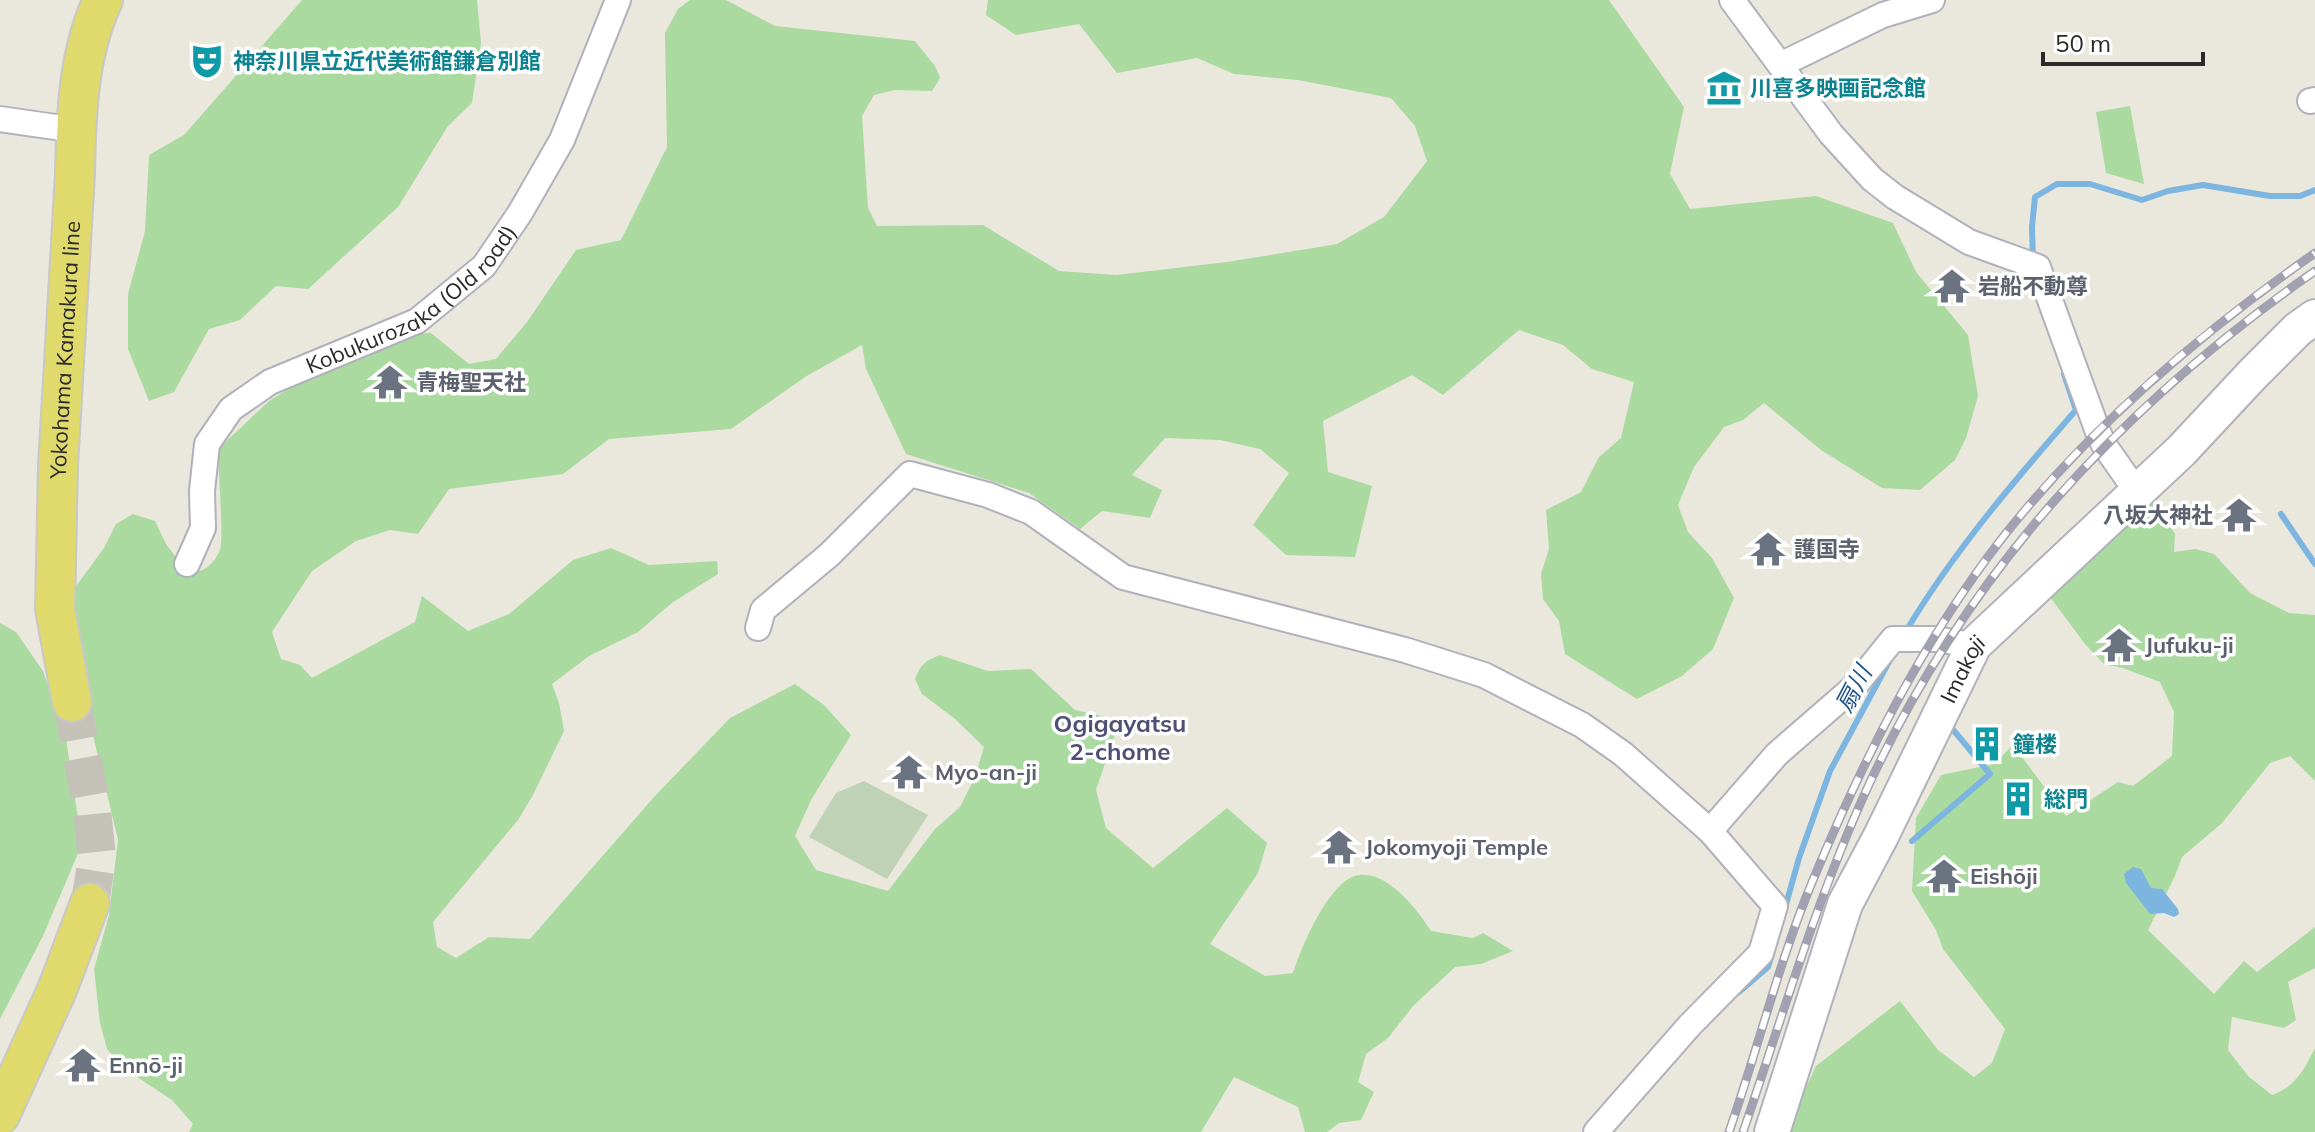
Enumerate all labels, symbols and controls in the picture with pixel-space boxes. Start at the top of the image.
scale bar [2043,16,2203,66]
text: 50 m [2055,28,2111,58]
theatre icon: 神奈川県立近代美術館鎌倉別館 [188,42,226,80]
place label: 神奈川県立近代美術館鎌倉別館 [233,47,541,75]
museum icon: 川喜多映画記念館 [1705,69,1743,107]
place label: 川喜多映画記念館 [1750,74,1926,102]
street label: Kobukurozaka (Old road) [302,219,522,380]
street label: Yokohama Kamakura line [44,220,86,480]
temple icon: 岩船不動尊 [1933,267,1971,305]
place label: 岩船不動尊 [1978,272,2088,300]
temple icon: 青梅聖天社 [371,363,409,401]
place label: 青梅聖天社 [416,368,526,396]
temple icon: 八坂大神社 [2220,496,2258,534]
place label: 八坂大神社 [2103,501,2213,529]
temple icon: 護国寺 [1749,530,1787,568]
place label: 護国寺 [1794,535,1860,563]
temple icon: Jufuku-ji [2100,626,2138,664]
street label: Imakoji [1934,628,1990,708]
place label: Jufuku-ji [2145,631,2234,659]
water label: 扇川 [1829,658,1879,717]
district label: Ogigayatsu 2-chome [1054,708,1186,766]
building icon: 鐘楼 [1968,725,2006,763]
place label: 鐘楼 [2013,730,2057,758]
temple icon: Myo-an-ji [890,753,928,791]
place label: Myo-an-ji [935,758,1037,786]
building icon: 総門 [1999,780,2037,818]
place label: 総門 [2044,785,2088,813]
temple icon: Jokomyoji Temple [1320,828,1358,866]
place label: Jokomyoji Temple [1365,833,1548,861]
temple icon: Eishōji [1925,857,1963,895]
place label: Eishōji [1970,862,2038,890]
temple icon: Ennō-ji [64,1046,102,1084]
place label: Ennō-ji [109,1051,183,1079]

